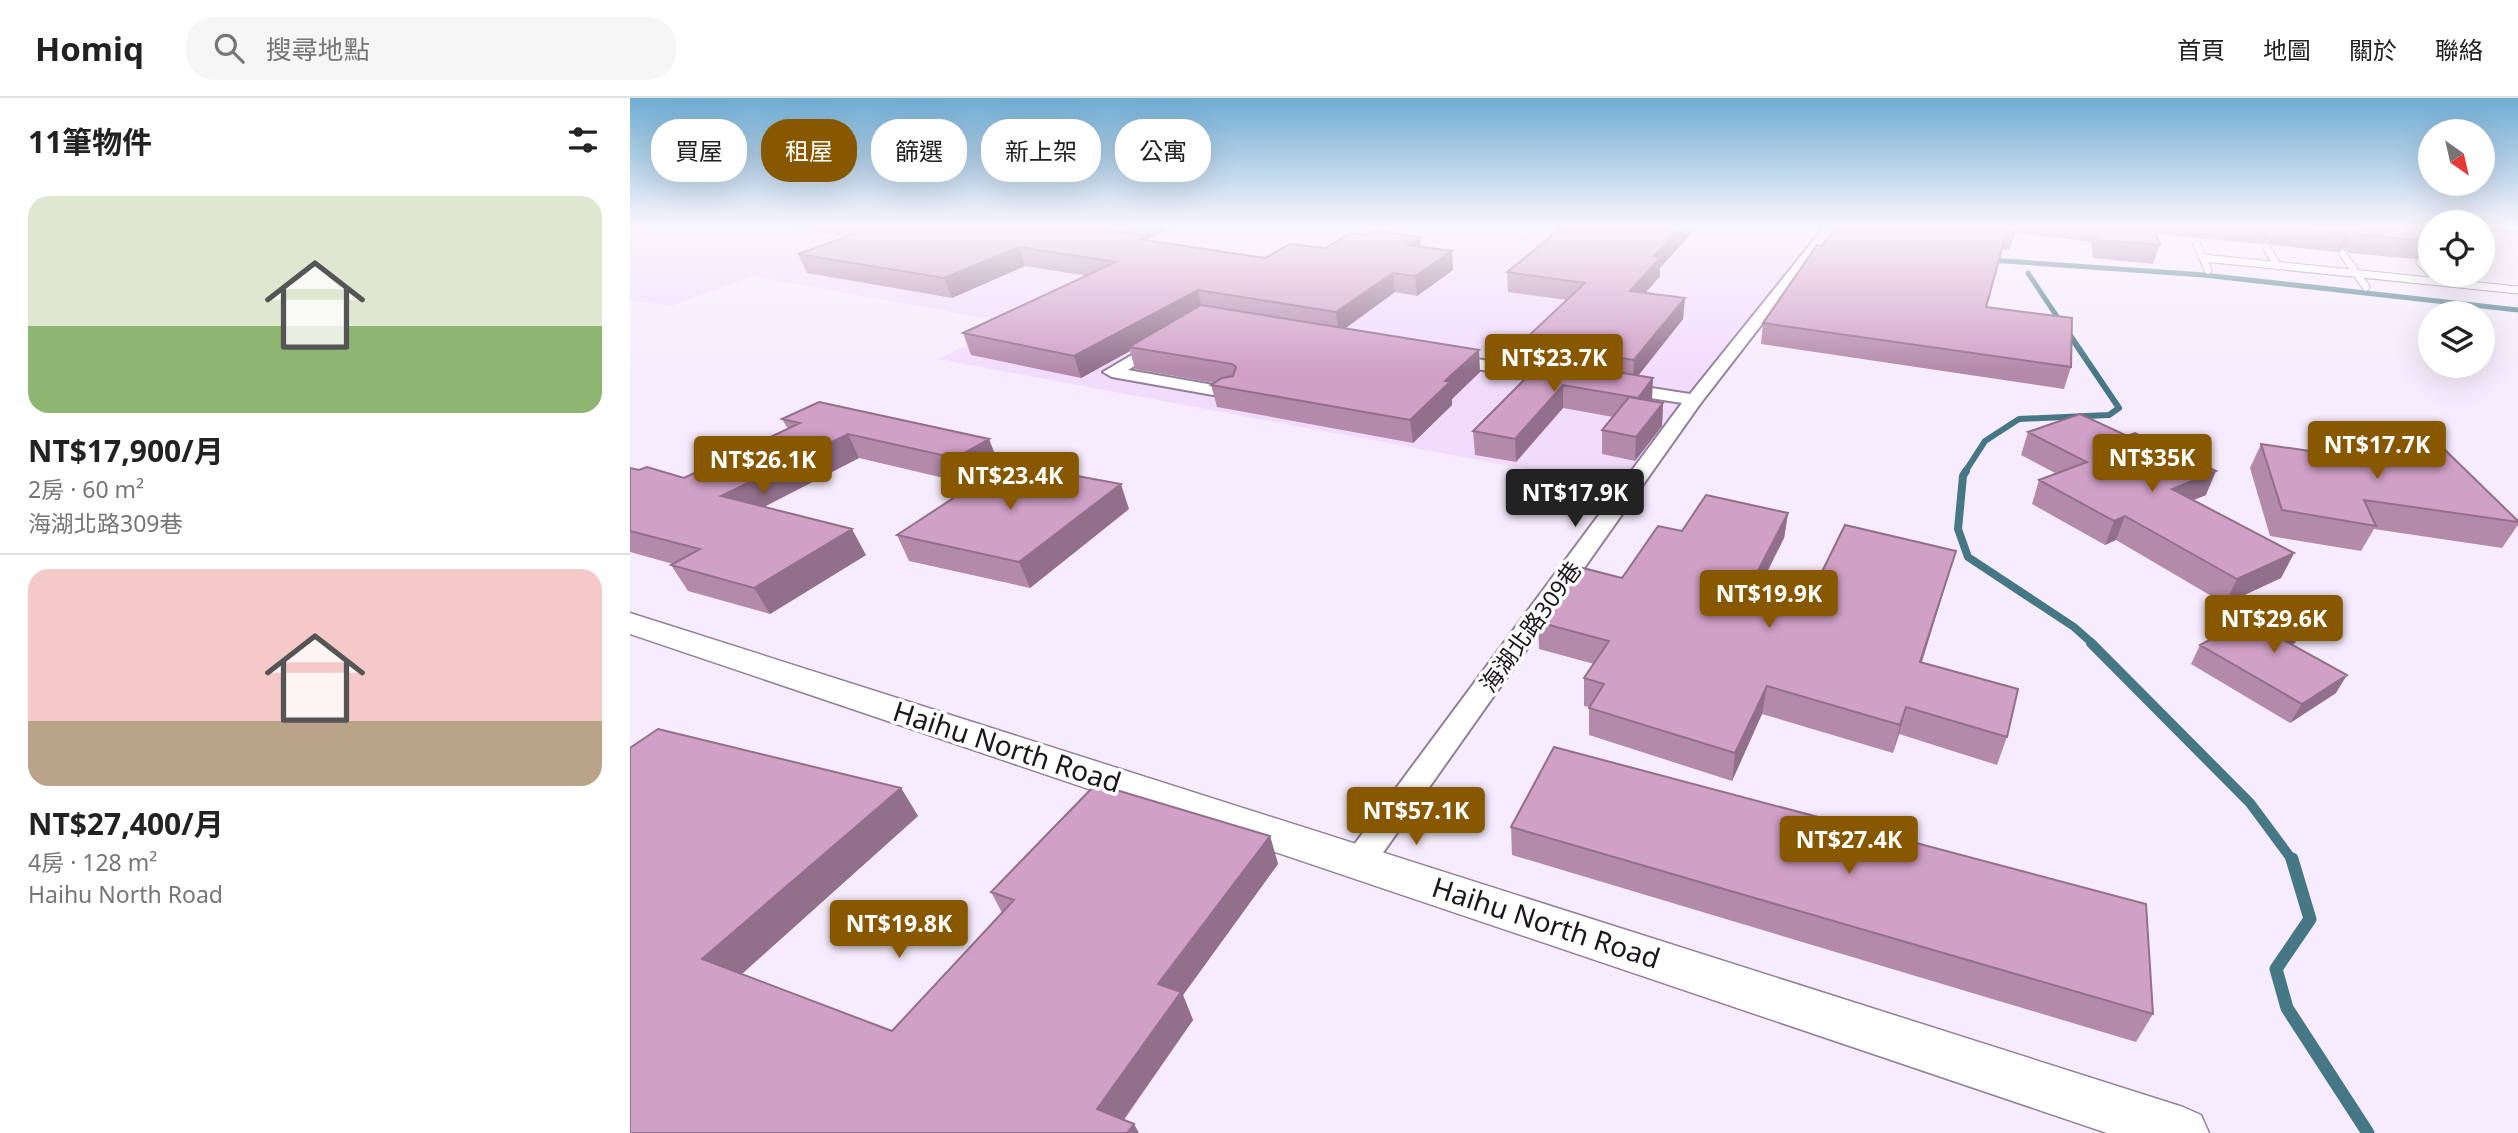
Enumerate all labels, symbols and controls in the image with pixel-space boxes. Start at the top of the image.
search box [186,17,676,80]
text: Homiq [35,26,144,71]
icon: search [210,29,248,67]
text: 搜尋地點 [266,31,370,67]
text: 首頁 [2177,33,2225,66]
text: 地圖 [2263,33,2311,66]
text: 關於 [2349,33,2397,66]
text: 聯絡 [2435,33,2483,66]
chip: 買屋 [651,119,747,182]
chip: 租屋 [761,119,857,182]
chip: 篩選 [871,119,967,182]
chip: 新上架 [981,119,1101,182]
chip: 公寓 [1115,119,1211,182]
north arrow [2418,119,2496,196]
map controls [2418,119,2495,378]
text: 11筆物件 [28,121,152,162]
icon: filters [564,121,602,159]
button: locate [2418,210,2495,287]
icon: home [252,242,378,368]
button: layers [2418,301,2495,378]
pin: NT$23.7K [1482,334,1626,394]
text: NT$23.7K [1501,341,1607,373]
pin: NT$17.7K [2305,422,2449,481]
text: NT$17.7K [2324,428,2430,460]
text: NT$17,900/月 [28,430,224,471]
pin: NT$35K [2095,434,2209,494]
pin: NT$26.1K [691,436,835,496]
text: NT$35K [2109,441,2195,473]
text: NT$26.1K [710,443,816,475]
pin: NT$23.4K [938,452,1082,512]
text: NT$23.4K [957,459,1063,491]
pin: NT$17.9K [1503,470,1647,529]
text: 2房 · 60 m² [28,473,144,505]
text: NT$17.9K [1522,476,1628,508]
text: 海湖北路309巷 [28,507,182,539]
street label: 海湖北路309巷 [1472,555,1589,698]
pin: NT$19.9K [1697,570,1841,630]
text: NT$19.9K [1716,577,1822,609]
pin: NT$29.6K [2202,596,2346,655]
text: NT$29.6K [2221,602,2327,634]
icon: home [252,615,378,741]
street label: Haihu North Road [889,691,1126,801]
pin: NT$57.1K [1344,788,1488,847]
text: NT$57.1K [1363,794,1469,826]
text: NT$27,400/月 [28,803,224,844]
pin: NT$27.4K [1777,816,1921,876]
text: NT$27.4K [1796,823,1902,855]
text: 4房 · 128 m² [28,846,157,878]
street label: Haihu North Road [1428,867,1665,977]
text: Haihu North Road [28,878,223,910]
pin: NT$19.8K [827,900,971,960]
text: NT$19.8K [846,907,952,939]

